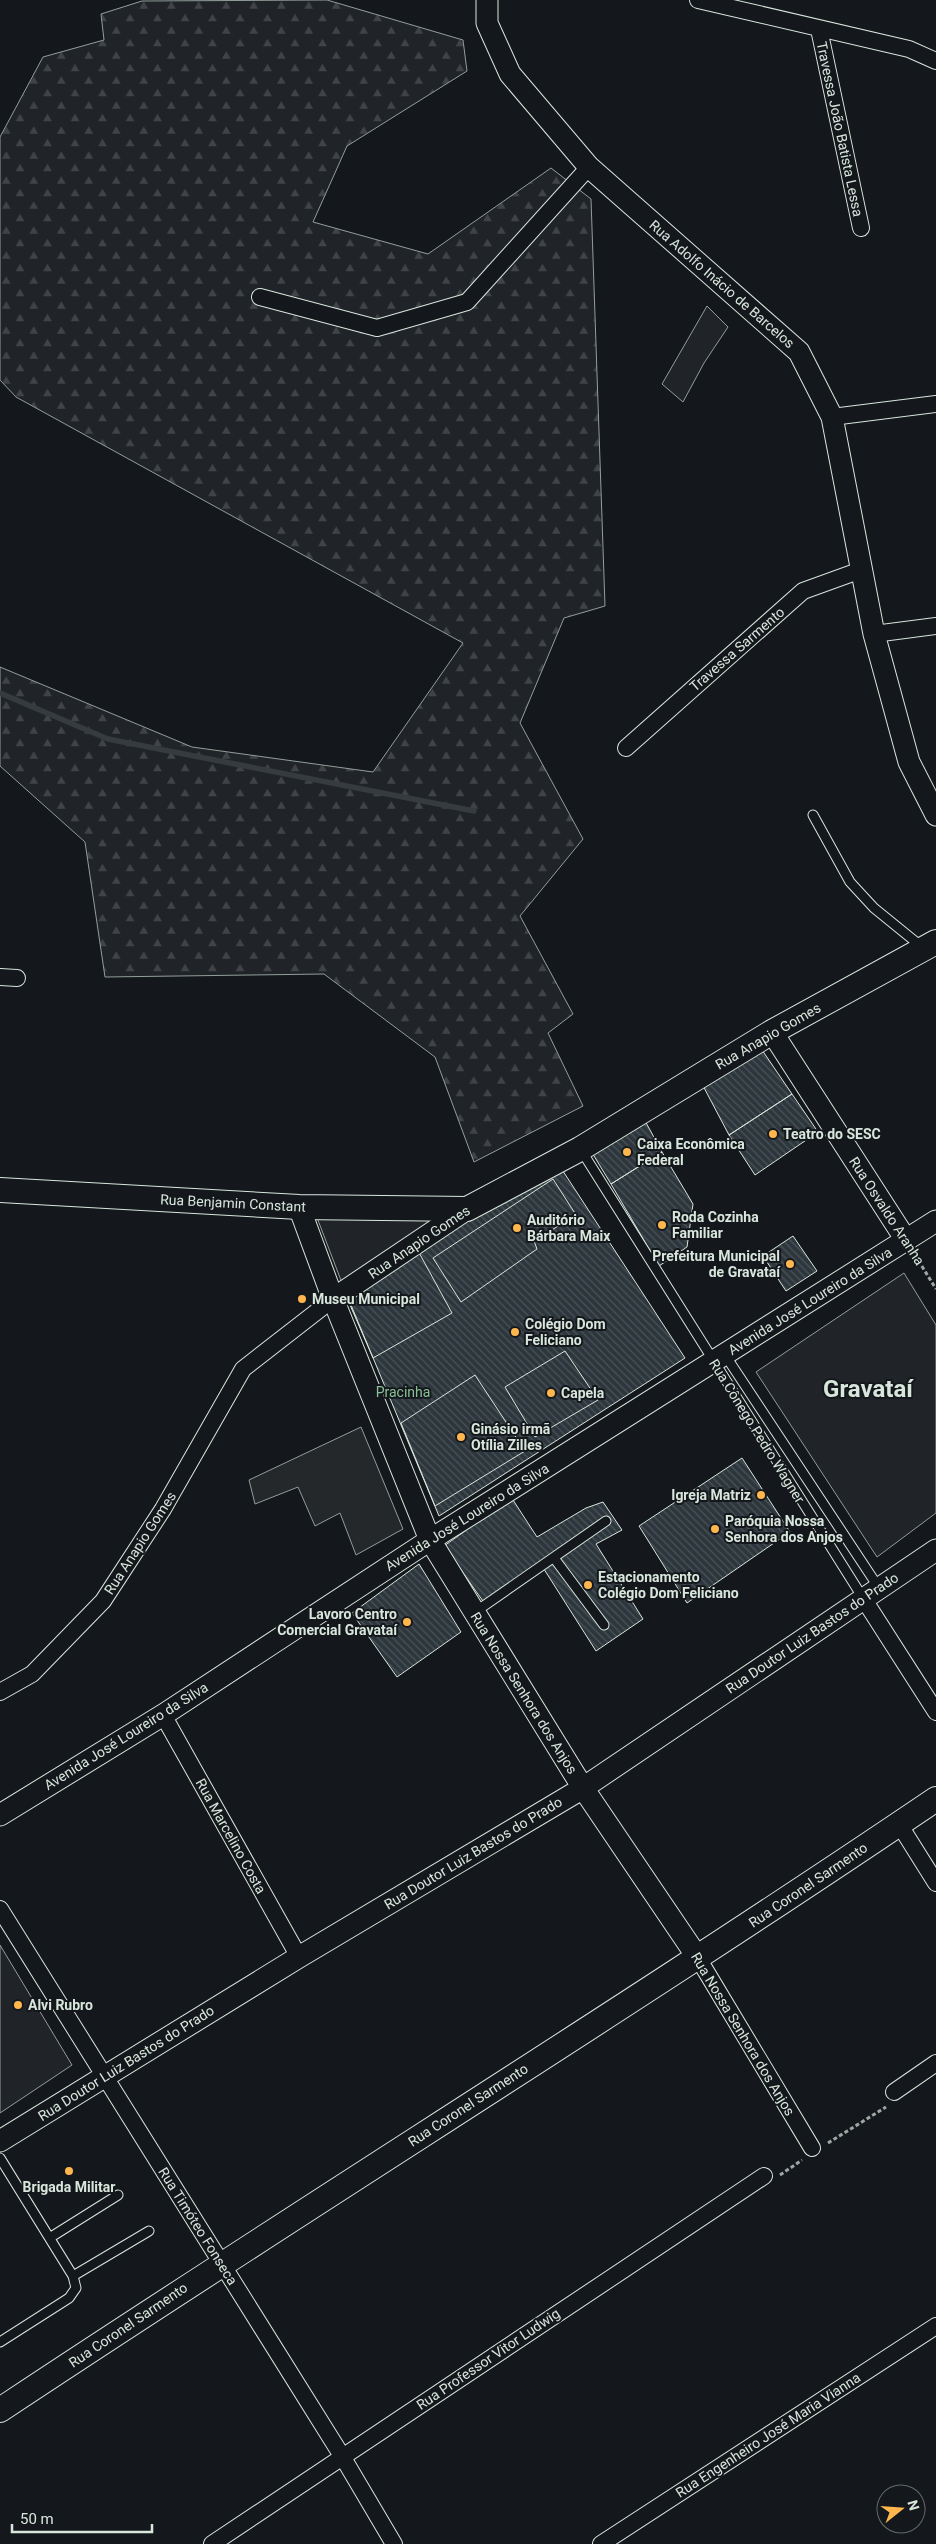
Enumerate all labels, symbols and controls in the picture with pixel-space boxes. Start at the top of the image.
street label: Travessa João Batista Lessa [814,40,866,218]
street label: Rua Adolfo Inácio de Barcelos [646,217,798,351]
street label: Travessa Sarmento [686,604,788,694]
street label: Rua Anapio Gomes [712,999,824,1073]
place label: Teatro do SESC [783,1126,881,1142]
marker: Teatro do SESC [767,1128,779,1140]
place label: Caixa Econômica Federal [637,1136,745,1168]
marker: Caixa Econômica Federal [621,1146,633,1158]
street label: Rua Osvaldo Aranha [846,1154,928,1268]
street label: Rua Benjamin Constant [160,1191,307,1215]
street label: Rua Anapio Gomes [365,1202,473,1282]
place label: Roda Cozinha Familiar [672,1209,759,1241]
place label: Auditório Bárbara Maix [527,1212,611,1244]
marker: Roda Cozinha Familiar [656,1219,668,1231]
marker: Auditório Bárbara Maix [511,1222,523,1234]
street label: Avenida José Loureiro da Silva [725,1244,895,1358]
place label: Prefeitura Municipal de Gravataí [652,1248,781,1280]
marker: Prefeitura Municipal de Gravataí [784,1258,796,1270]
place label: Museu Municipal [312,1291,420,1307]
marker: Museu Municipal [296,1293,308,1305]
place label: Colégio Dom Feliciano [525,1316,606,1348]
marker: Colégio Dom Feliciano [509,1326,521,1338]
street label: Rua Cônego Pedro Wagner [706,1356,808,1506]
district label: Gravataí [823,1375,914,1403]
park label: Pracinha [376,1384,430,1400]
place label: Capela [561,1385,605,1401]
marker: Capela [545,1387,557,1399]
place label: Ginásio irmã Otília Zilles [471,1421,551,1453]
marker: Ginásio irmã Otília Zilles [455,1431,467,1443]
street label: Avenida José Loureiro da Silva [382,1460,552,1574]
place label: Igreja Matriz [671,1487,751,1503]
street label: Rua Anapio Gomes [101,1489,179,1597]
marker: Igreja Matriz [755,1489,767,1501]
place label: Paróquia Nossa Senhora dos Anjos [725,1513,843,1545]
marker: Paróquia Nossa Senhora dos Anjos [709,1523,721,1535]
place label: Estacionamento Colégio Dom Feliciano [598,1569,739,1601]
street label: Rua Doutor Luiz Bastos do Prado [723,1569,901,1697]
marker: Estacionamento Colégio Dom Feliciano [582,1579,594,1591]
place label: Lavoro Centro Comercial Gravataí [277,1606,398,1638]
street label: Rua Nossa Senhora dos Anjos [467,1609,581,1777]
marker: Lavoro Centro Comercial Gravataí [401,1616,413,1628]
street label: Avenida José Loureiro da Silva [41,1679,211,1793]
street label: Rua Marcelino Costa [193,1776,269,1896]
street label: Rua Doutor Luiz Bastos do Prado [381,1793,565,1913]
street label: Rua Coronel Sarmento [746,1839,870,1931]
street label: Rua Nossa Senhora dos Anjos [688,1949,798,2119]
place label: Alvi Rubro [28,1997,93,2013]
marker: Alvi Rubro [12,1999,24,2011]
street label: Rua Doutor Luiz Bastos do Prado [35,2002,217,2124]
street label: Rua Coronel Sarmento [405,2060,531,2150]
street label: Rua Timóteo Fonseca [155,2164,241,2288]
marker: Brigada Militar [63,2165,75,2177]
place label: Brigada Militar [23,2179,115,2195]
street label: Rua Coronel Sarmento [66,2279,190,2371]
street label: Rua Professor Vitor Ludwig [413,2305,563,2413]
street label: Rua Engenheiro José Maria Vianna [673,2369,863,2501]
north arrow [876,2484,926,2534]
text: N [904,2498,923,2512]
scale bar [12,2502,152,2534]
text: 50 m [20,2510,54,2528]

